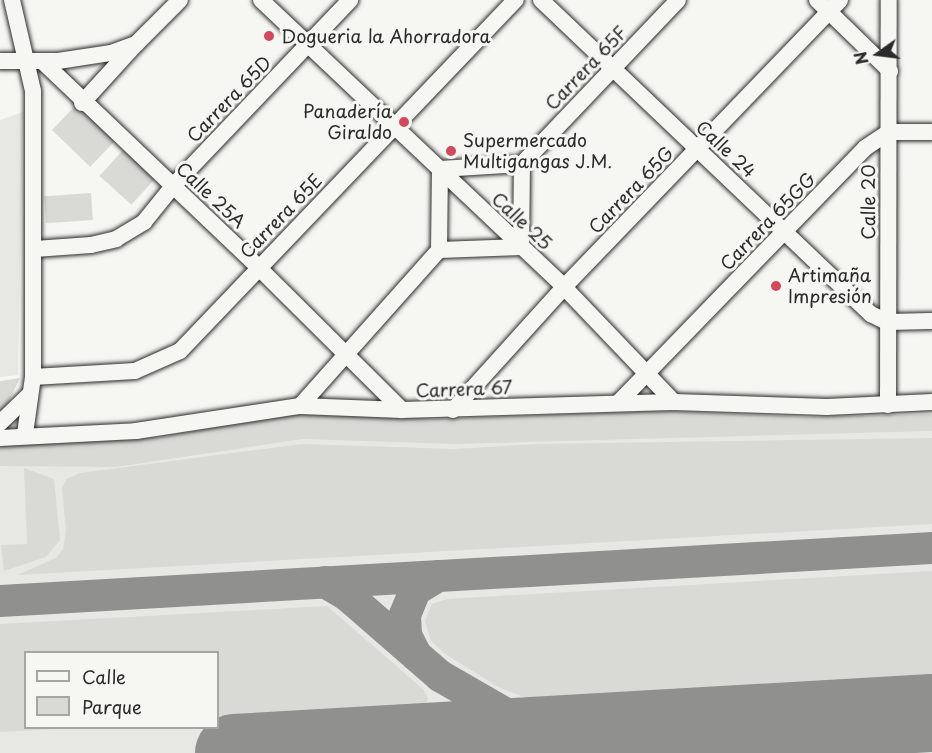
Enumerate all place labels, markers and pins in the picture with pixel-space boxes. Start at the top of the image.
place label: Dogueria la Ahorradora [281,25,490,47]
marker: Dogueria la Ahorradora [262,29,276,43]
place label: Panadería Giraldo [303,101,392,144]
marker: Panadería Giraldo [397,115,411,129]
place label: Supermercado Multigangas J.M. [463,130,612,172]
marker: Supermercado Multigangas J.M. [444,144,458,158]
place label: Artimaña Impresión [788,265,872,308]
marker: Artimaña Impresión [769,279,783,293]

